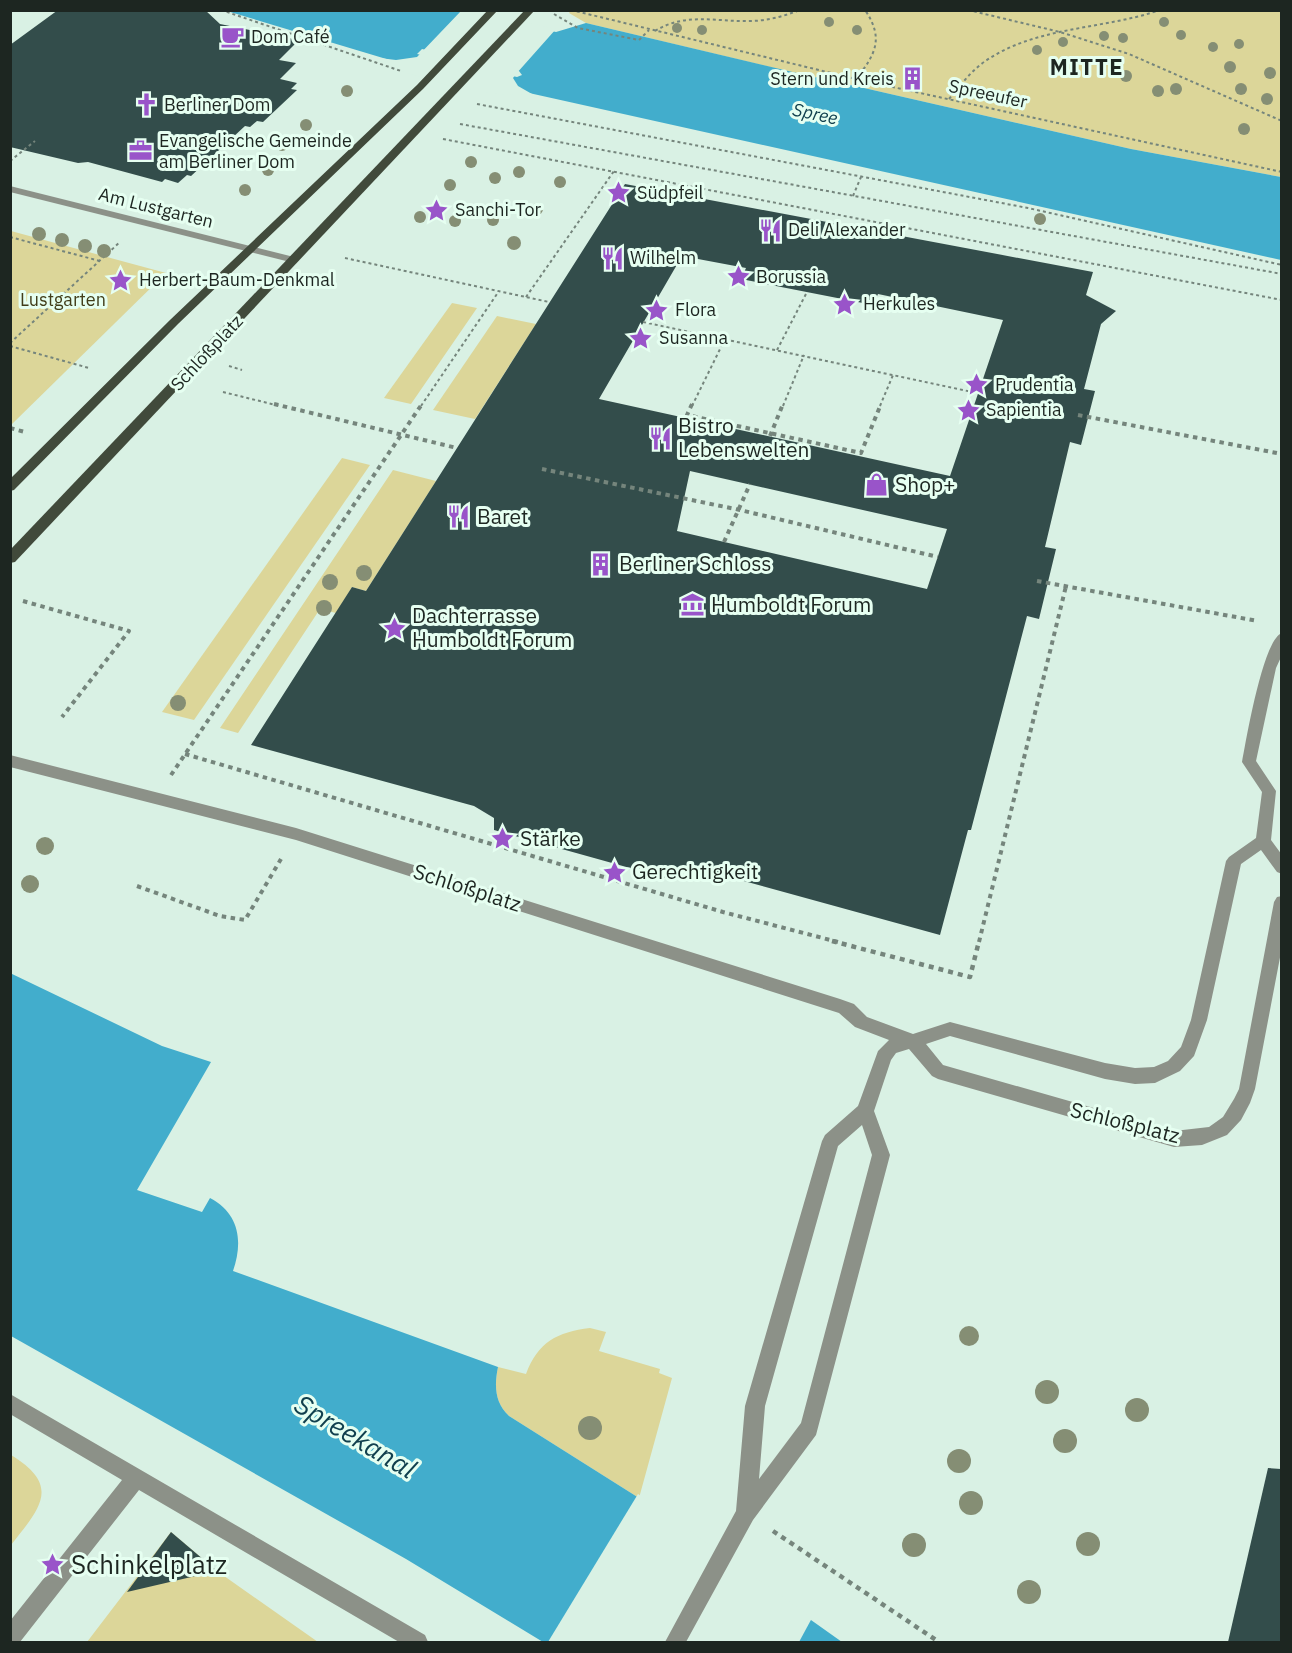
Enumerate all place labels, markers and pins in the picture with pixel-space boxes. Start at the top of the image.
cafe icon: Dom Café [220,24,246,50]
place label: Dom Café [251,25,330,48]
building icon: Stern und Kreis [899,66,925,92]
place label: Stern und Kreis [770,67,894,90]
church icon: Berliner Dom [133,92,159,118]
place label: Berliner Dom [164,93,270,116]
place label: Evangelische Gemeinde am Berliner Dom [159,129,352,173]
office icon: Evangelische Gemeinde am Berliner Dom [128,138,154,164]
place icon: Südpfeil [606,180,632,206]
place label: Südpfeil [637,181,704,204]
place icon: Sanchi-Tor [424,197,450,223]
place label: Sanchi-Tor [455,198,542,221]
restaurant icon: Deli Alexander [757,217,783,243]
place label: Deli Alexander [788,218,906,241]
restaurant icon: Wilhelm [599,245,625,271]
place label: Wilhelm [630,246,696,269]
place icon: Borussia [725,264,751,290]
place label: Borussia [756,265,827,288]
place icon: Herbert-Baum-Denkmal [108,267,134,293]
place label: Herbert-Baum-Denkmal [139,268,335,291]
place icon: Herkules [832,291,858,317]
place label: Herkules [863,292,935,315]
place icon: Flora [644,297,670,323]
place label: Flora [675,298,717,321]
place icon: Susanna [628,325,654,351]
place label: Susanna [659,326,729,349]
place icon: Prudentia [964,372,990,398]
place label: Prudentia [995,373,1074,396]
place icon: Sapientia [955,397,981,423]
place label: Sapientia [986,398,1062,421]
place label: Bistro Lebenswelten [678,411,809,463]
restaurant icon: Bistro Lebenswelten [647,425,673,451]
place label: Shop+ [895,470,956,498]
shop icon: Shop+ [864,472,890,498]
place label: Baret [477,502,528,530]
restaurant icon: Baret [446,504,472,530]
place label: Berliner Schloss [619,549,772,577]
building icon: Berliner Schloss [588,551,614,577]
place label: Humboldt Forum [711,590,871,618]
museum icon: Humboldt Forum [680,592,706,618]
place label: Dachterrasse Humboldt Forum [412,601,572,653]
place icon: Dachterrasse Humboldt Forum [381,615,407,641]
place label: Stärke [520,824,581,852]
place icon: Stärke [489,826,515,852]
place label: Gerechtigkeit [632,857,758,885]
place icon: Gerechtigkeit [601,859,627,885]
place label: Schinkelplatz [71,1547,227,1581]
place icon: Schinkelplatz [40,1552,66,1578]

